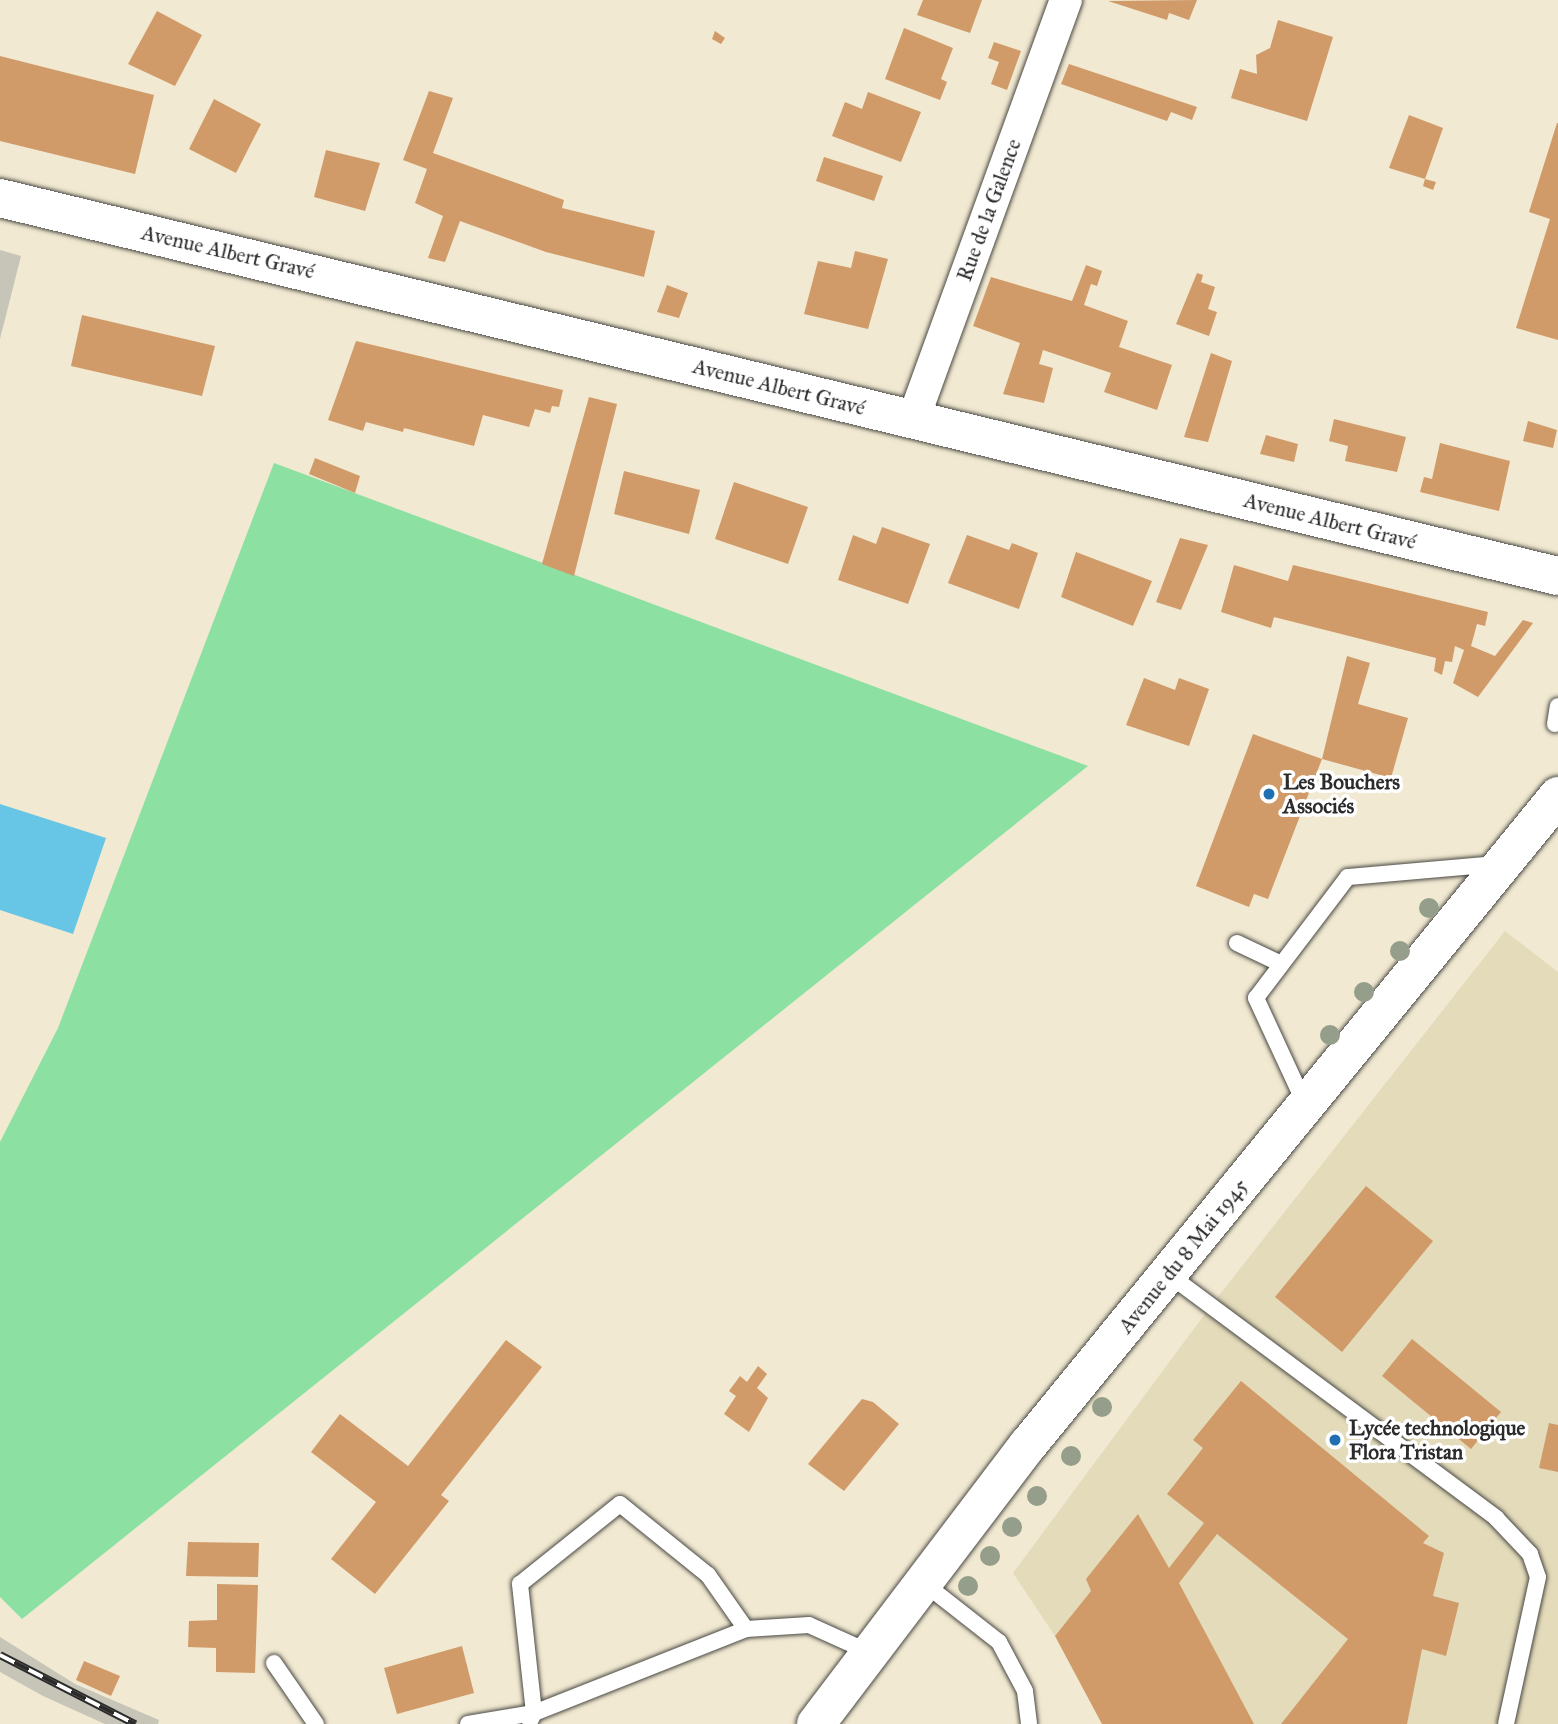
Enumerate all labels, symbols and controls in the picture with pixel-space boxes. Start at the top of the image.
street label: Rue de la Galence [952,135,1026,285]
street label: Avenue Albert Gravé [139,220,317,284]
street label: Avenue Albert Gravé [690,353,868,421]
street label: Avenue Albert Gravé [1241,487,1419,555]
place label: Les Bouchers Associés [1283,769,1400,819]
marker: Les Bouchers Associés [1261,786,1277,802]
street label: Avenue du 8 Mai 1945 [1113,1174,1253,1338]
place label: Lycée technologique Flora Tristan [1349,1415,1525,1465]
marker: Lycée technologique Flora Tristan [1327,1432,1343,1448]

